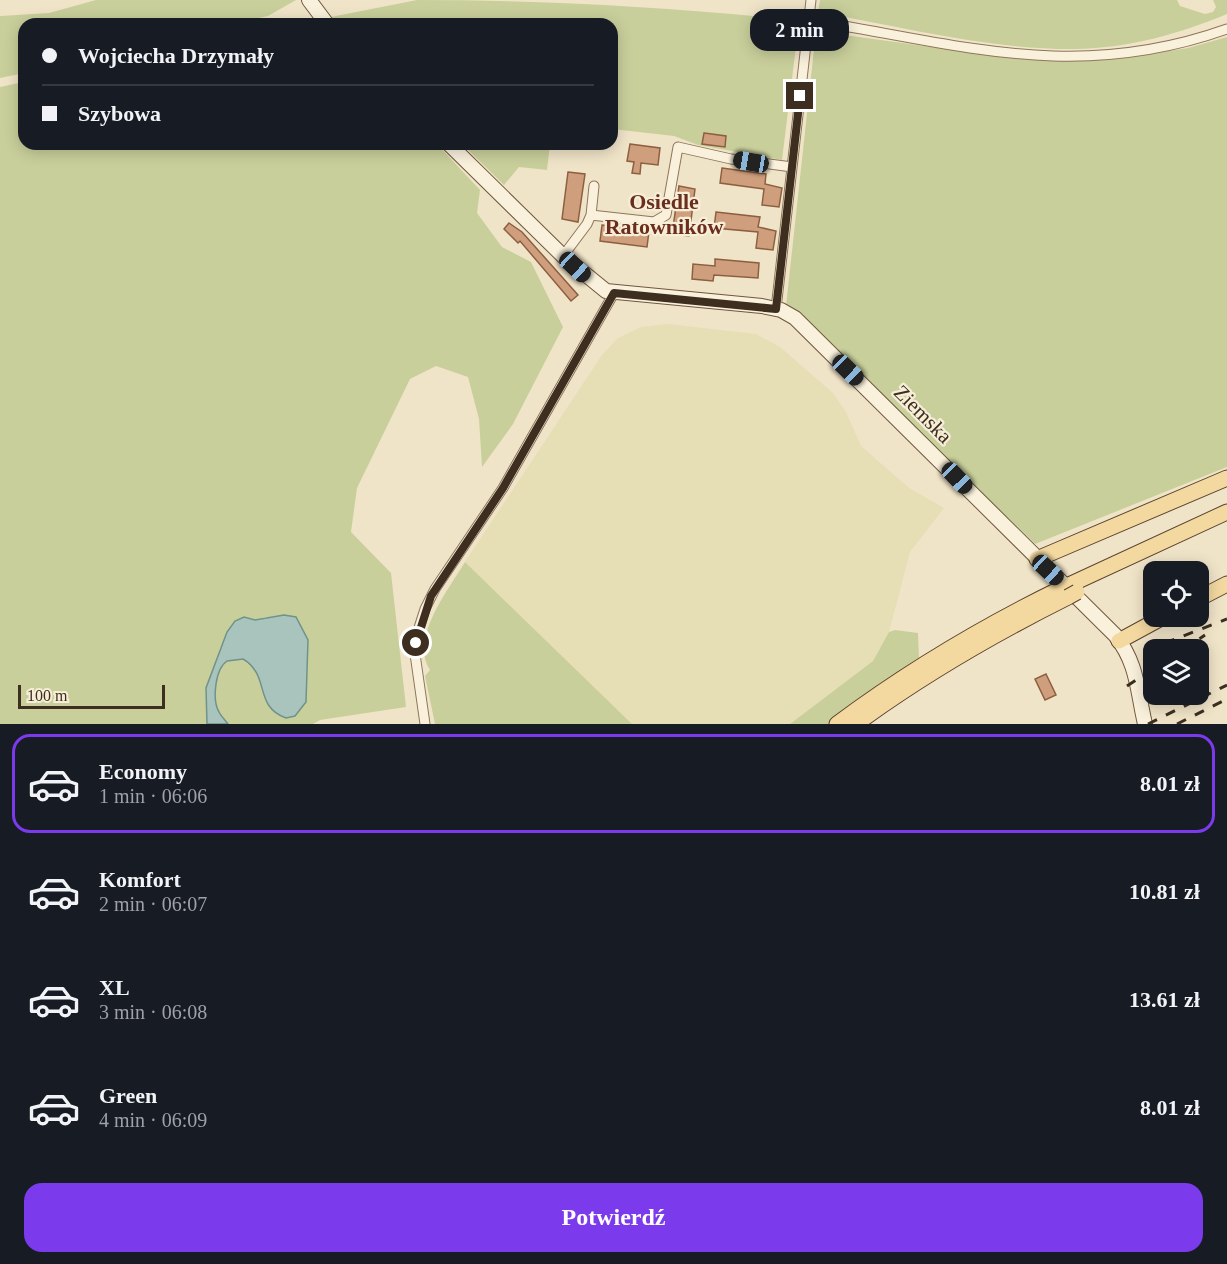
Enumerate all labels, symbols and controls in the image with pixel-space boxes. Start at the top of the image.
callout: 2 min [750,9,850,51]
text: 2 min [775,19,824,41]
text: Wojciecha Drzymały [78,43,274,68]
route end [786,82,813,109]
text: Szybowa [78,101,161,126]
car [732,150,770,174]
district label: Osiedle Ratowników [605,189,723,239]
car [556,248,594,286]
car [829,351,867,389]
street label: Ziemska [889,380,958,449]
car [938,459,976,497]
car [1029,551,1067,589]
map controls [1143,561,1209,705]
button: locate [1143,561,1209,627]
route start [402,629,429,656]
button: layers [1143,639,1209,705]
scale bar [18,682,165,710]
text: 100 m [27,687,67,704]
icon: car [27,757,81,811]
text: Economy [99,759,187,784]
text: 8.01 zł [1140,771,1200,796]
text: 1 min · 06:06 [99,785,207,807]
icon: car [27,865,81,919]
text: Komfort [99,867,181,892]
text: 10.81 zł [1129,879,1200,904]
text: 2 min · 06:07 [99,893,207,915]
icon: car [27,973,81,1027]
text: XL [99,975,130,1000]
text: 13.61 zł [1129,987,1200,1012]
text: 3 min · 06:08 [99,1001,207,1023]
icon: car [27,1081,81,1135]
text: Green [99,1083,157,1108]
text: 8.01 zł [1140,1095,1200,1120]
text: 4 min · 06:09 [99,1109,207,1131]
button: Potwierdź [24,1183,1203,1252]

